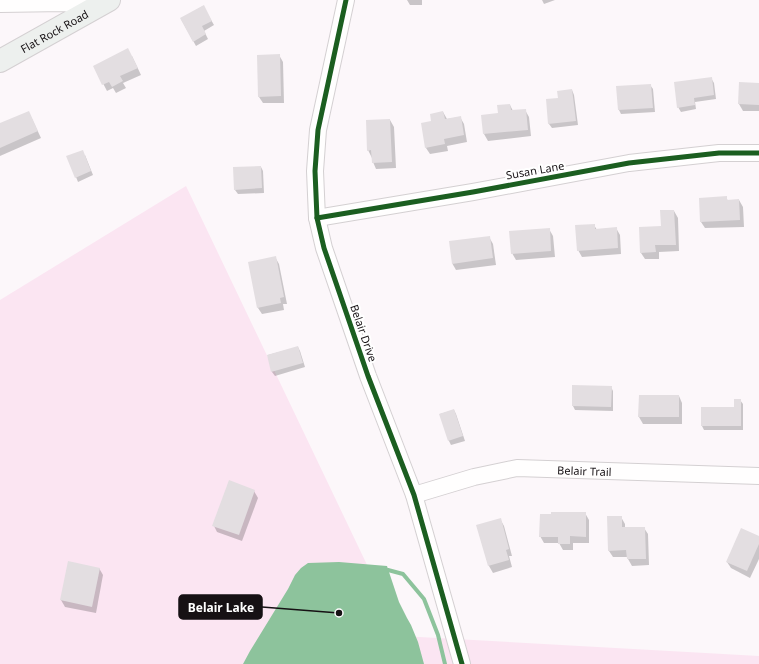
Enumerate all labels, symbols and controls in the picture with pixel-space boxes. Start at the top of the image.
street label: Flat Rock Road [17,6,91,56]
street label: Susan Lane [505,158,565,182]
street label: Belair Drive [347,302,381,364]
street label: Belair Trail [557,462,612,479]
callout: Belair Lake [179,595,262,619]
text: Belair Lake [188,599,254,616]

